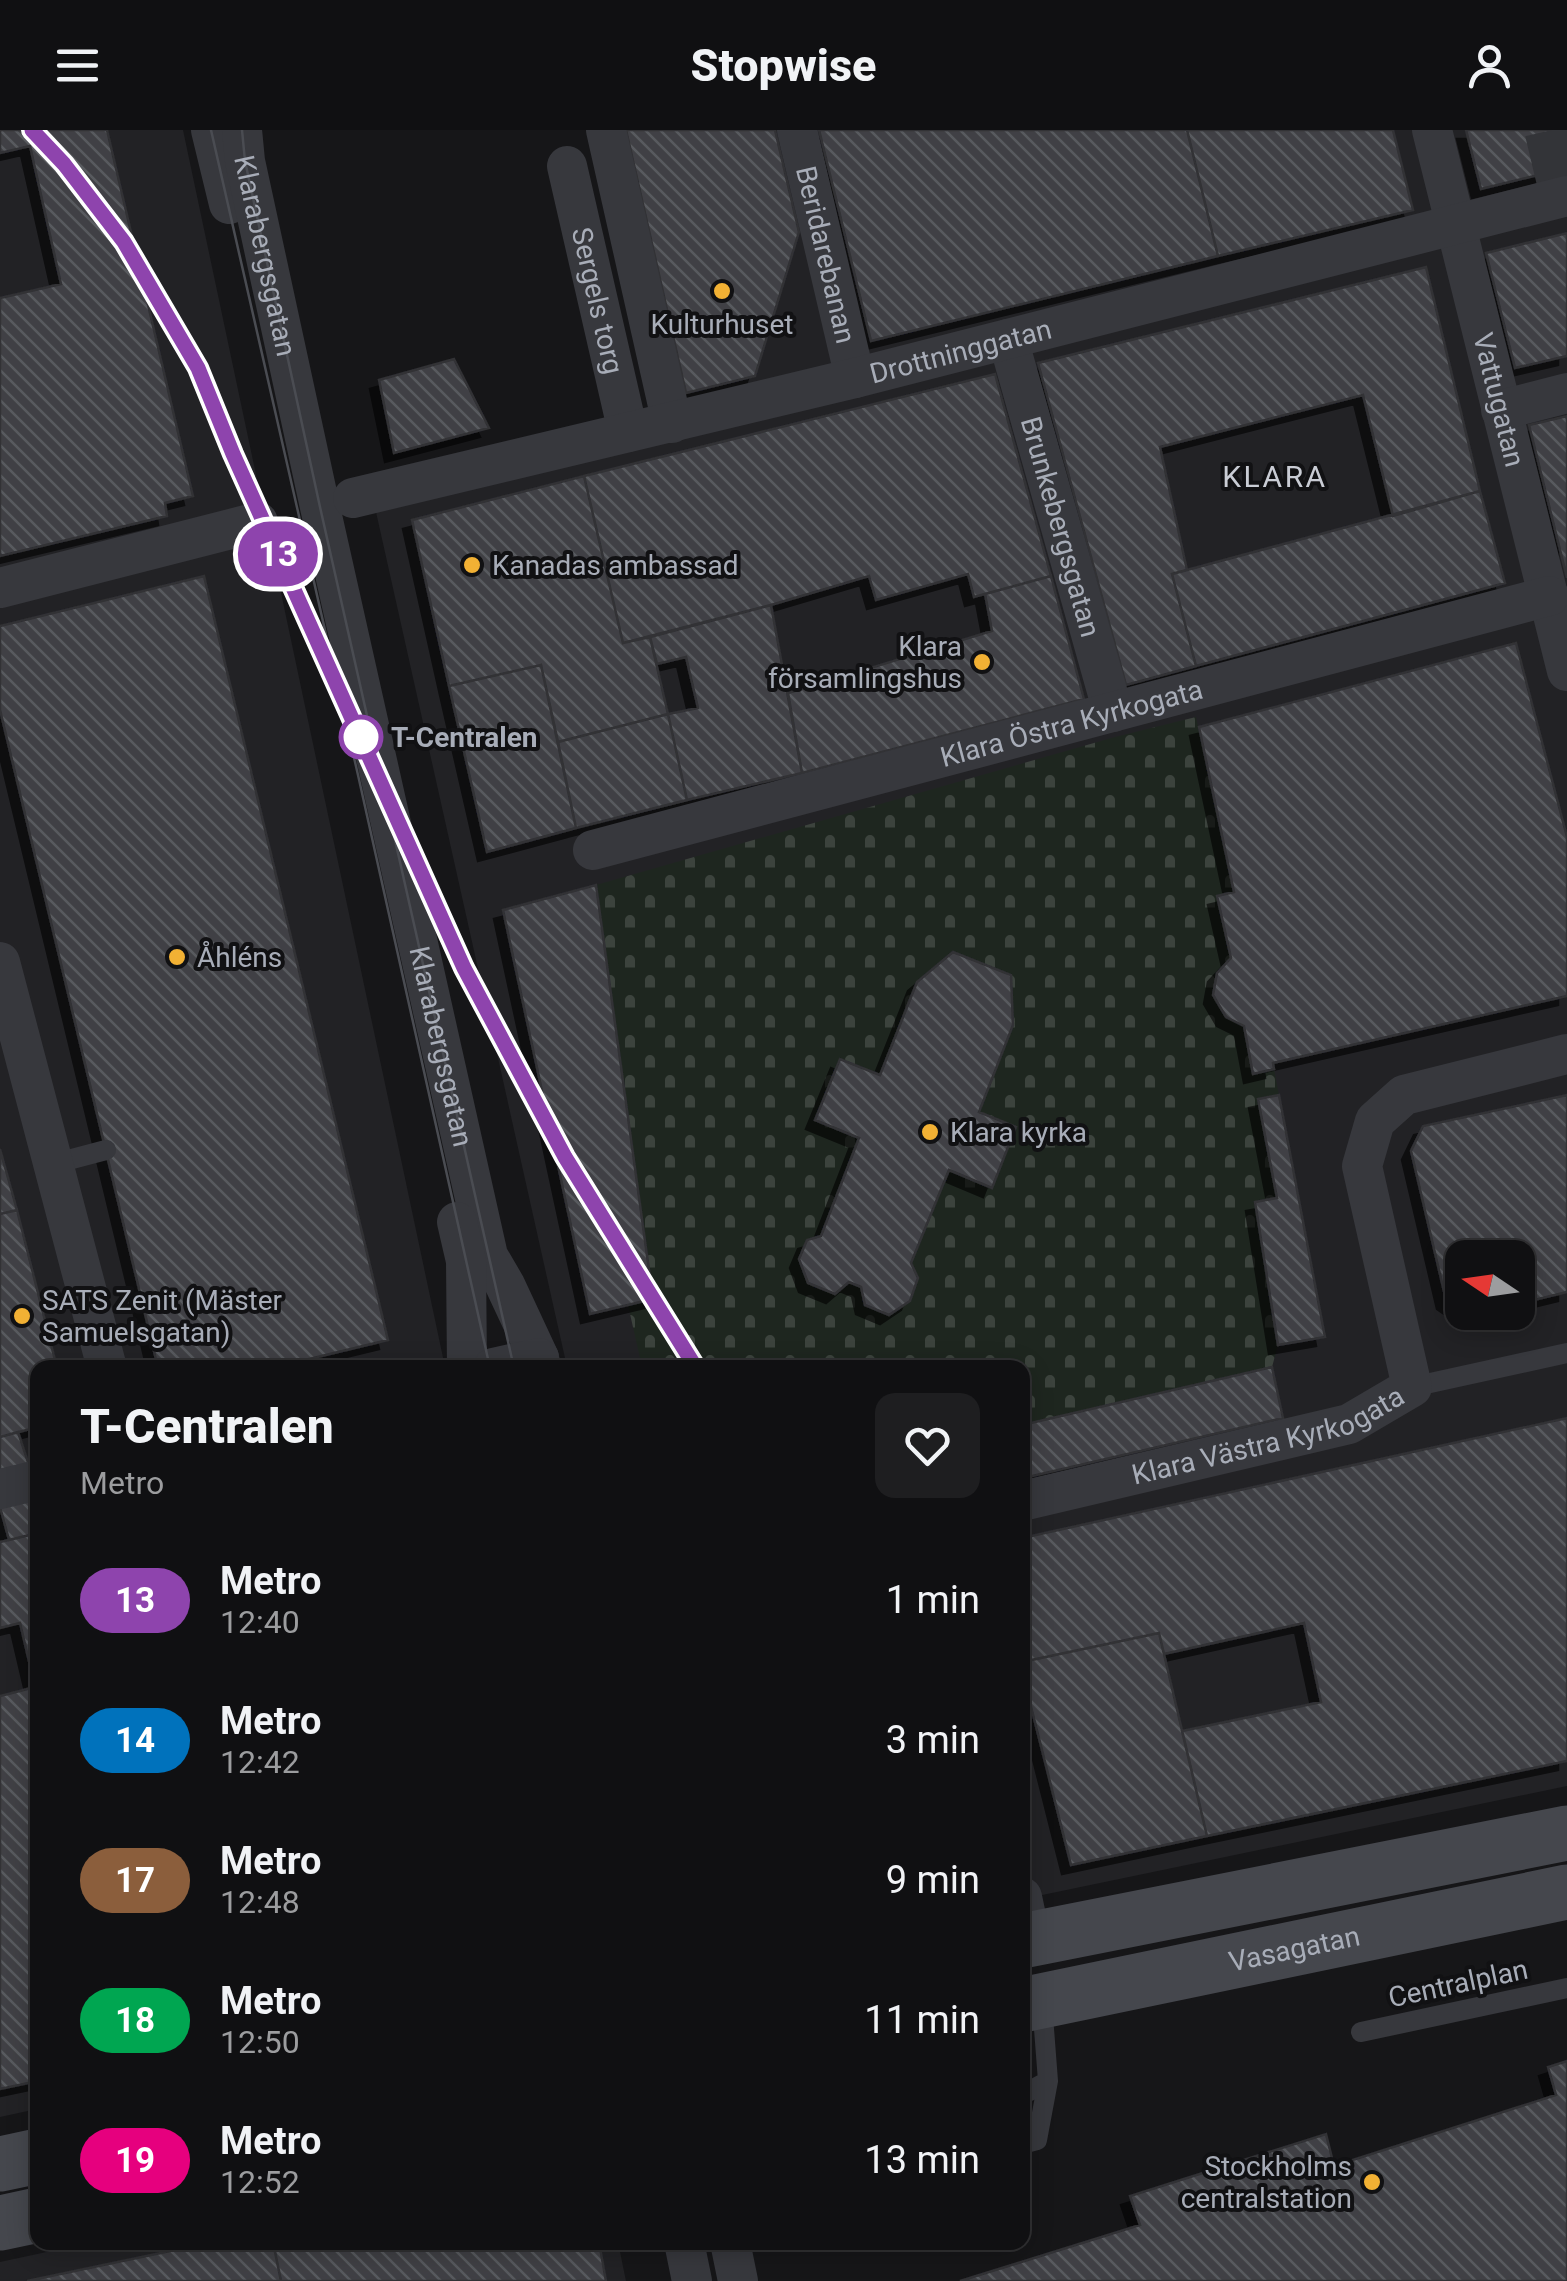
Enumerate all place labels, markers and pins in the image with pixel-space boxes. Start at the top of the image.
marker: Kulturhuset [711,280,733,302]
place label: Kulturhuset [651,308,793,341]
place label: Kanadas ambassad [492,549,739,582]
marker: Kanadas ambassad [461,554,483,576]
place label: Klara församlingshus [768,630,962,695]
marker: Klara församlingshus [971,651,993,673]
marker: T-Centralen [340,716,382,758]
place label: T-Centralen [391,721,537,754]
place label: Åhléns [197,940,282,974]
marker: Åhléns [166,946,188,968]
place label: Klara kyrka [950,1116,1087,1149]
marker: Klara kyrka [919,1121,941,1143]
place label: SATS Zenit (Mäster Samuelsgatan) [42,1284,283,1349]
marker: SATS Zenit (Mäster Samuelsgatan) [11,1305,33,1327]
place label: Stockholms centralstation [1181,2150,1352,2215]
marker: Stockholms centralstation [1361,2171,1383,2193]

